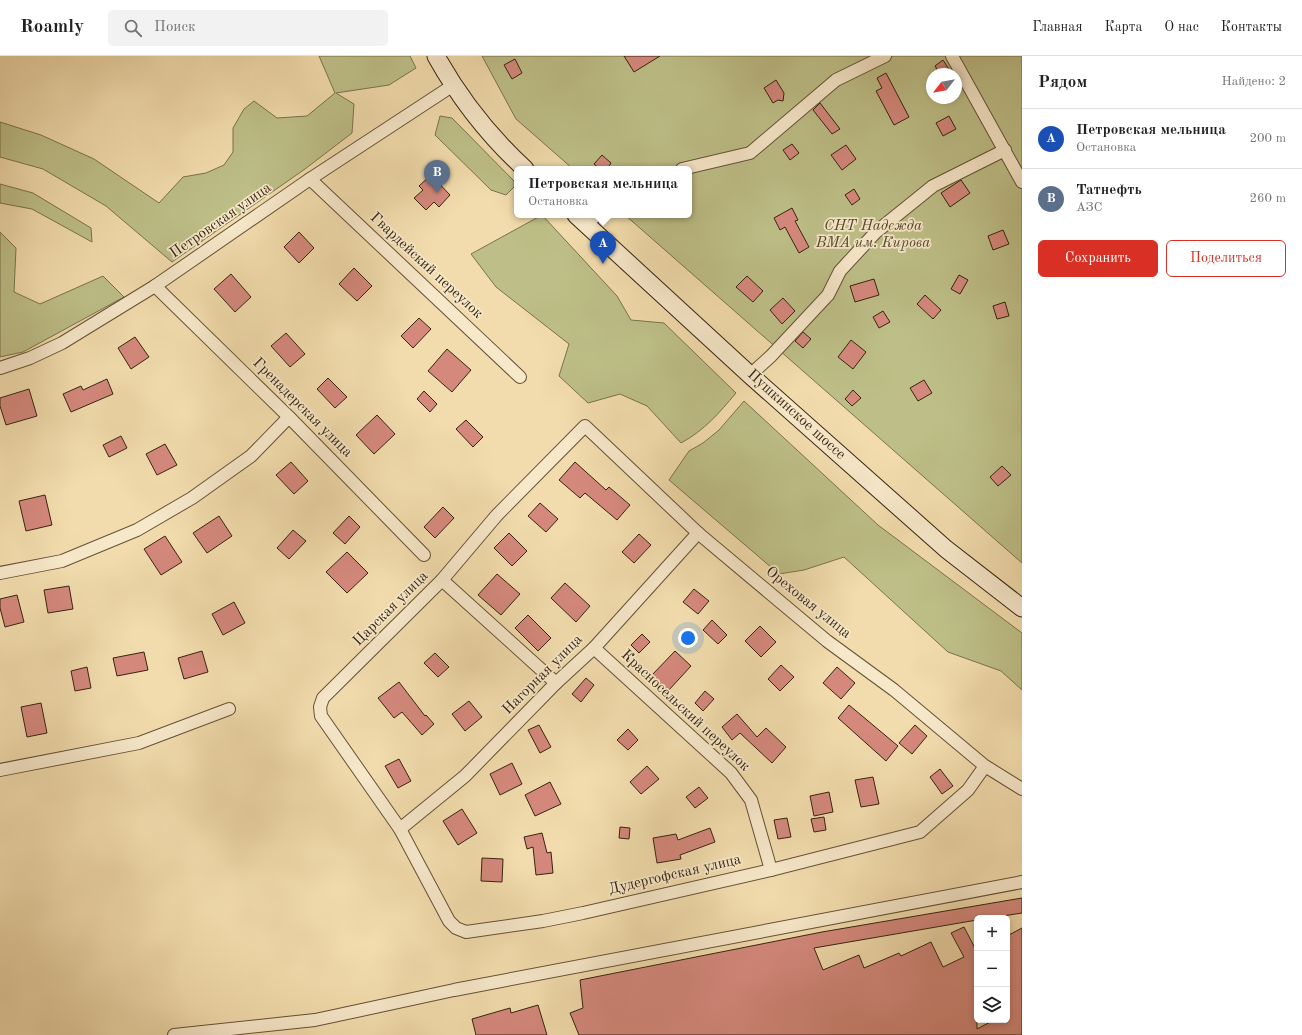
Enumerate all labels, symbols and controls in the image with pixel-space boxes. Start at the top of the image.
search box [108,10,388,46]
icon: search [122,17,144,39]
text: Roamly [20,18,84,37]
text: Поиск [154,20,196,35]
text: Главная [1032,20,1082,34]
text: Карта [1104,20,1142,34]
text: О нас [1164,20,1199,34]
text: Контакты [1221,20,1282,34]
north arrow [926,68,962,104]
text: Рядом [1038,74,1087,91]
text: Найдено: 2 [1222,75,1286,88]
text: Петровская мельница [1076,123,1226,138]
text: A [1046,132,1056,145]
text: 200 m [1249,132,1286,145]
text: Остановка [1076,141,1136,154]
pin: B [424,160,450,193]
popup [514,166,692,218]
text: Петровская мельница [528,177,678,192]
street label: Петровская улица [168,180,275,262]
text: Татнефть [1076,183,1142,198]
text: B [1046,192,1056,205]
text: 260 m [1249,192,1286,205]
text: Остановка [528,195,588,208]
text: АЗС [1076,201,1102,214]
street label: Гвардейский переулок [367,210,486,322]
park label: СНТ Надежда ВМА им. Кирова [815,219,930,251]
pin: A [590,231,616,264]
button: Сохранить [1038,240,1158,277]
button: Поделиться [1166,240,1286,277]
street label: Гренадерская улица [249,355,355,461]
street label: Пушкинское шоссе [744,367,848,463]
street label: Ореховая улица [762,564,854,642]
street label: Царская улица [351,568,432,649]
your location [678,628,698,648]
street label: Нагорная улица [500,632,586,718]
street label: Красносельский переулок [618,647,753,775]
street label: Дудергофская улица [607,852,743,898]
map controls [974,915,1010,1023]
button: + [974,915,1010,951]
button: − [974,951,1010,987]
button: layers [974,987,1010,1023]

